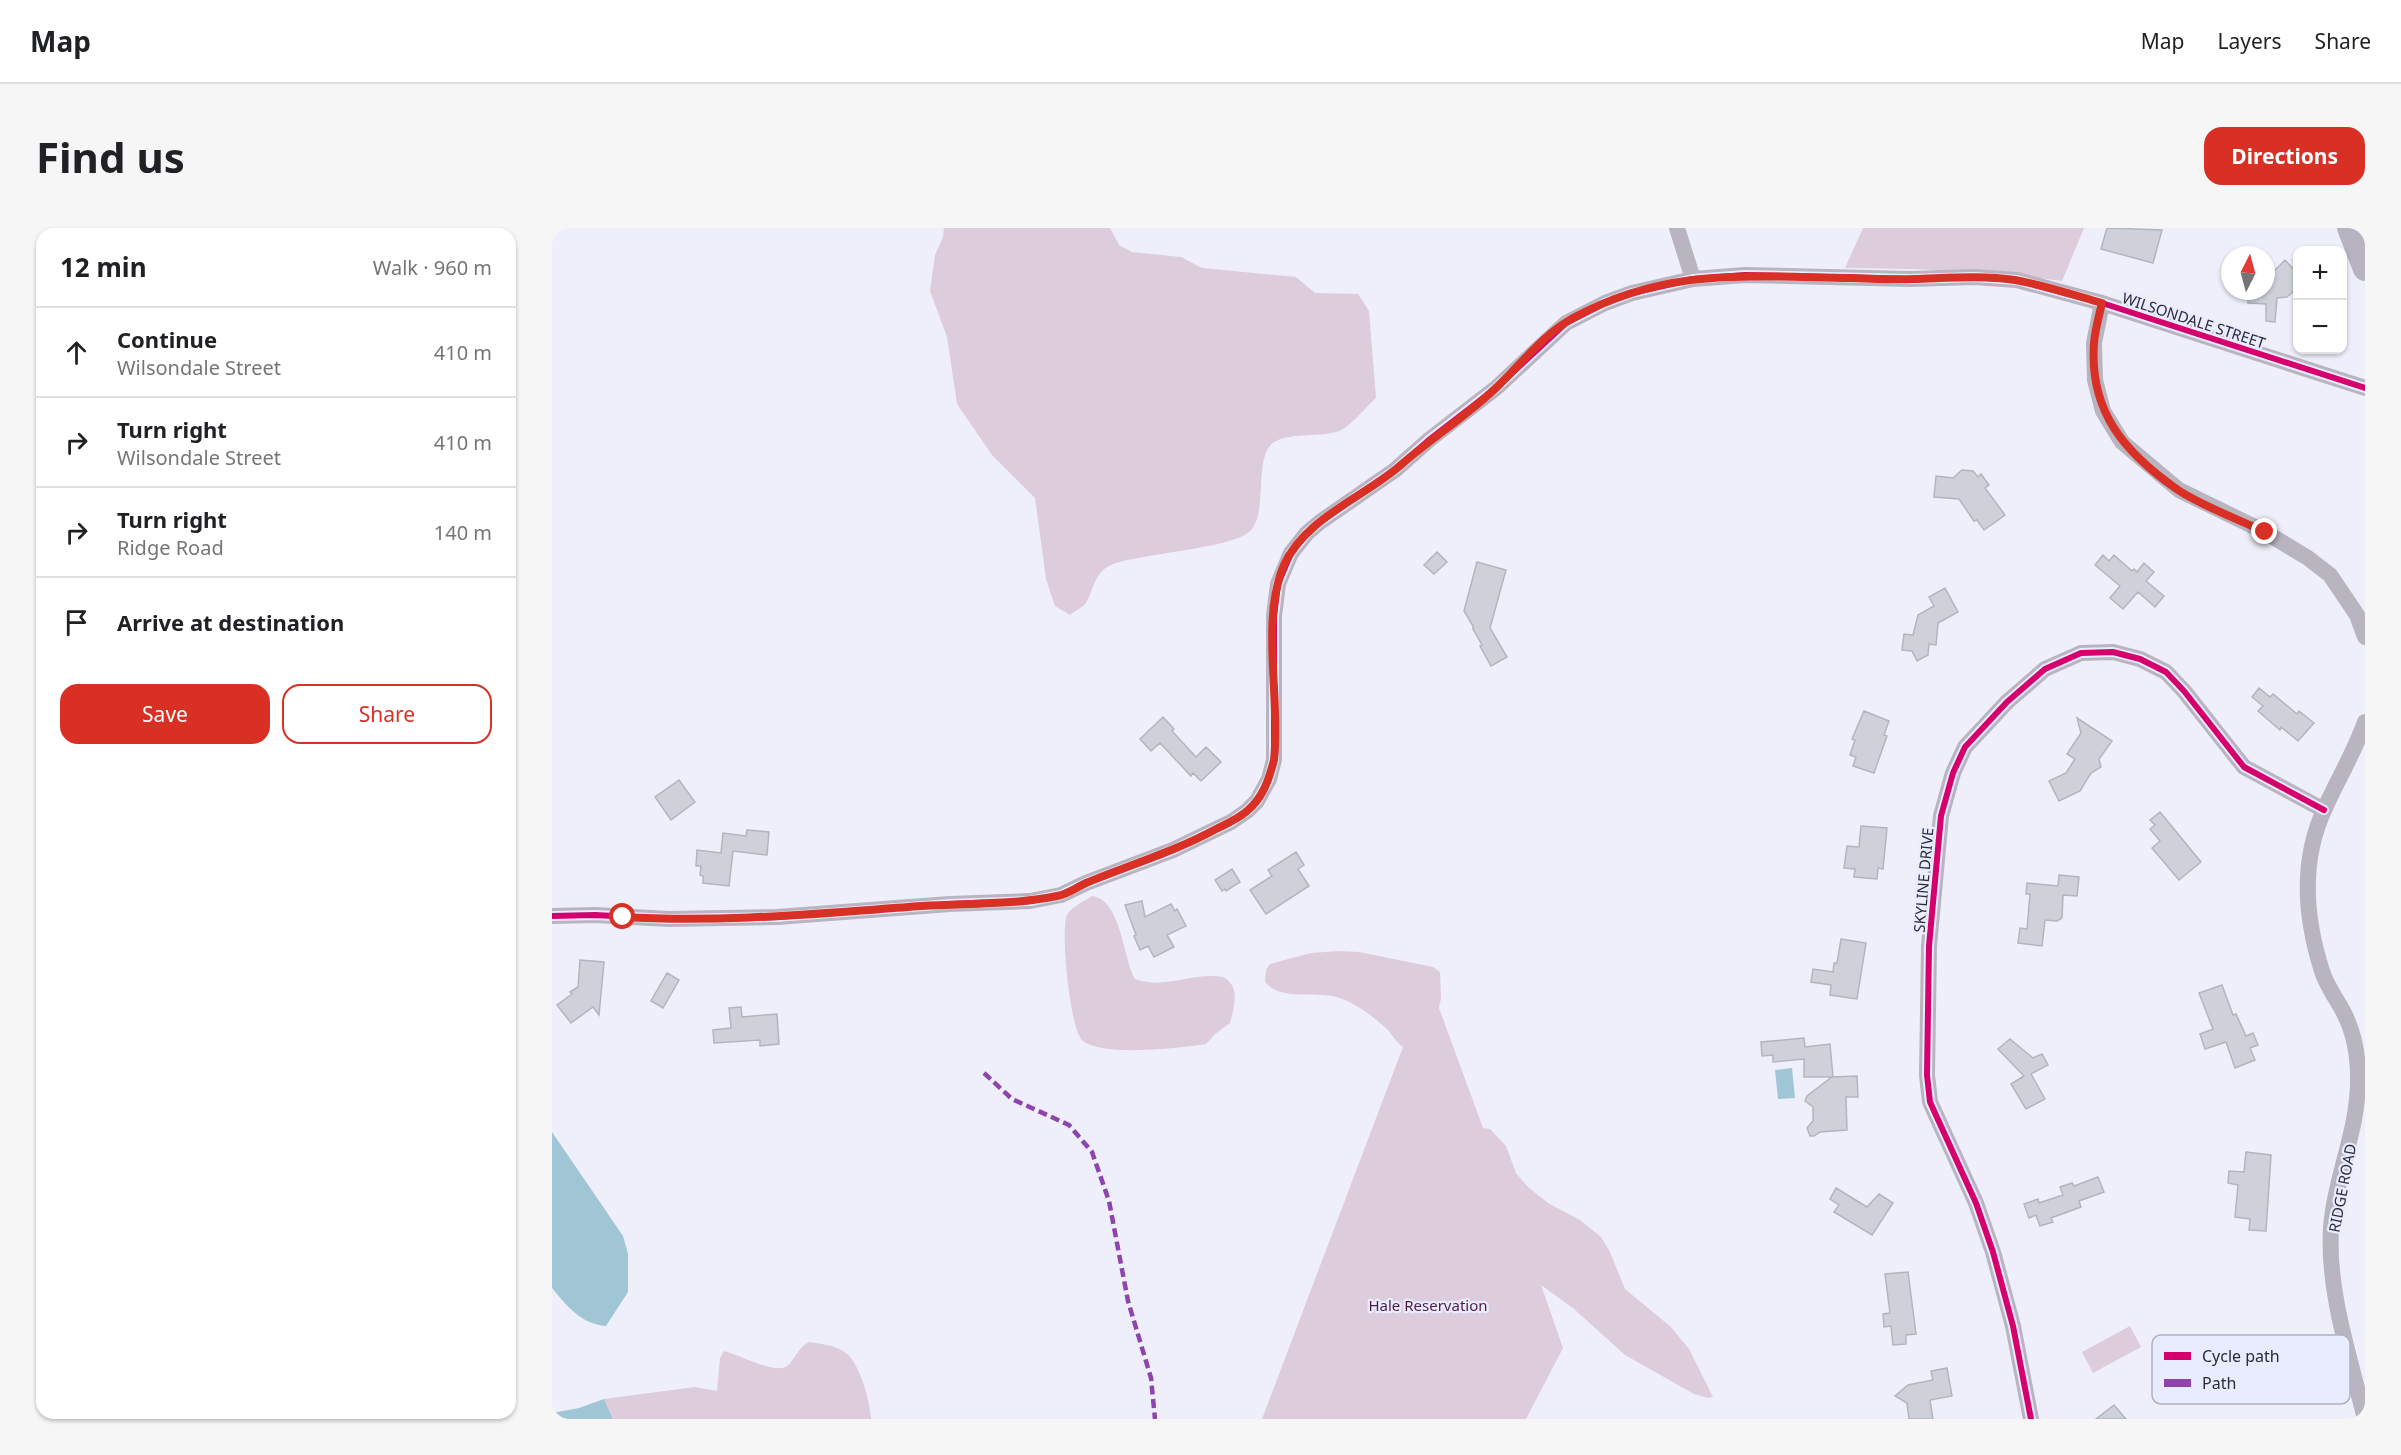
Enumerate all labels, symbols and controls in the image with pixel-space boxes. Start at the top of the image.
text: Map [30,22,91,60]
text: Map [2141,27,2185,55]
text: Layers [2218,27,2282,55]
text: Share [2315,27,2371,55]
button: Directions [2204,127,2365,185]
text: Find us [36,128,185,185]
north arrow [2221,246,2275,300]
map controls [2293,246,2347,354]
button: + [2293,246,2347,300]
text: 12 min [60,249,147,285]
text: Walk · 960 m [373,254,492,281]
street label: WILSONDALE STREET [2120,287,2269,353]
button: − [2293,300,2347,354]
text: Continue [117,324,217,354]
icon: ahead [60,336,93,369]
text: 410 m [434,339,492,366]
text: Wilsondale Street [117,354,281,381]
text: Turn right [117,414,227,444]
icon: right [60,426,93,459]
text: 410 m [434,429,492,456]
text: Wilsondale Street [117,444,281,471]
text: Turn right [117,504,227,534]
icon: right [60,516,93,549]
route end [2251,518,2277,544]
text: 140 m [434,519,492,546]
text: Ridge Road [117,534,224,561]
icon: arrive [60,606,93,639]
text: Arrive at destination [117,607,344,637]
button: Save [60,684,270,744]
button: Share [282,684,492,744]
street label: SKYLINE DRIVE [1908,827,1938,933]
route start [609,903,635,929]
street label: RIDGE ROAD [2324,1142,2360,1234]
park label: Hale Reservation [1368,1295,1488,1315]
legend [2152,1335,2350,1404]
text: Cycle path [2202,1345,2280,1367]
text: Path [2202,1372,2236,1394]

